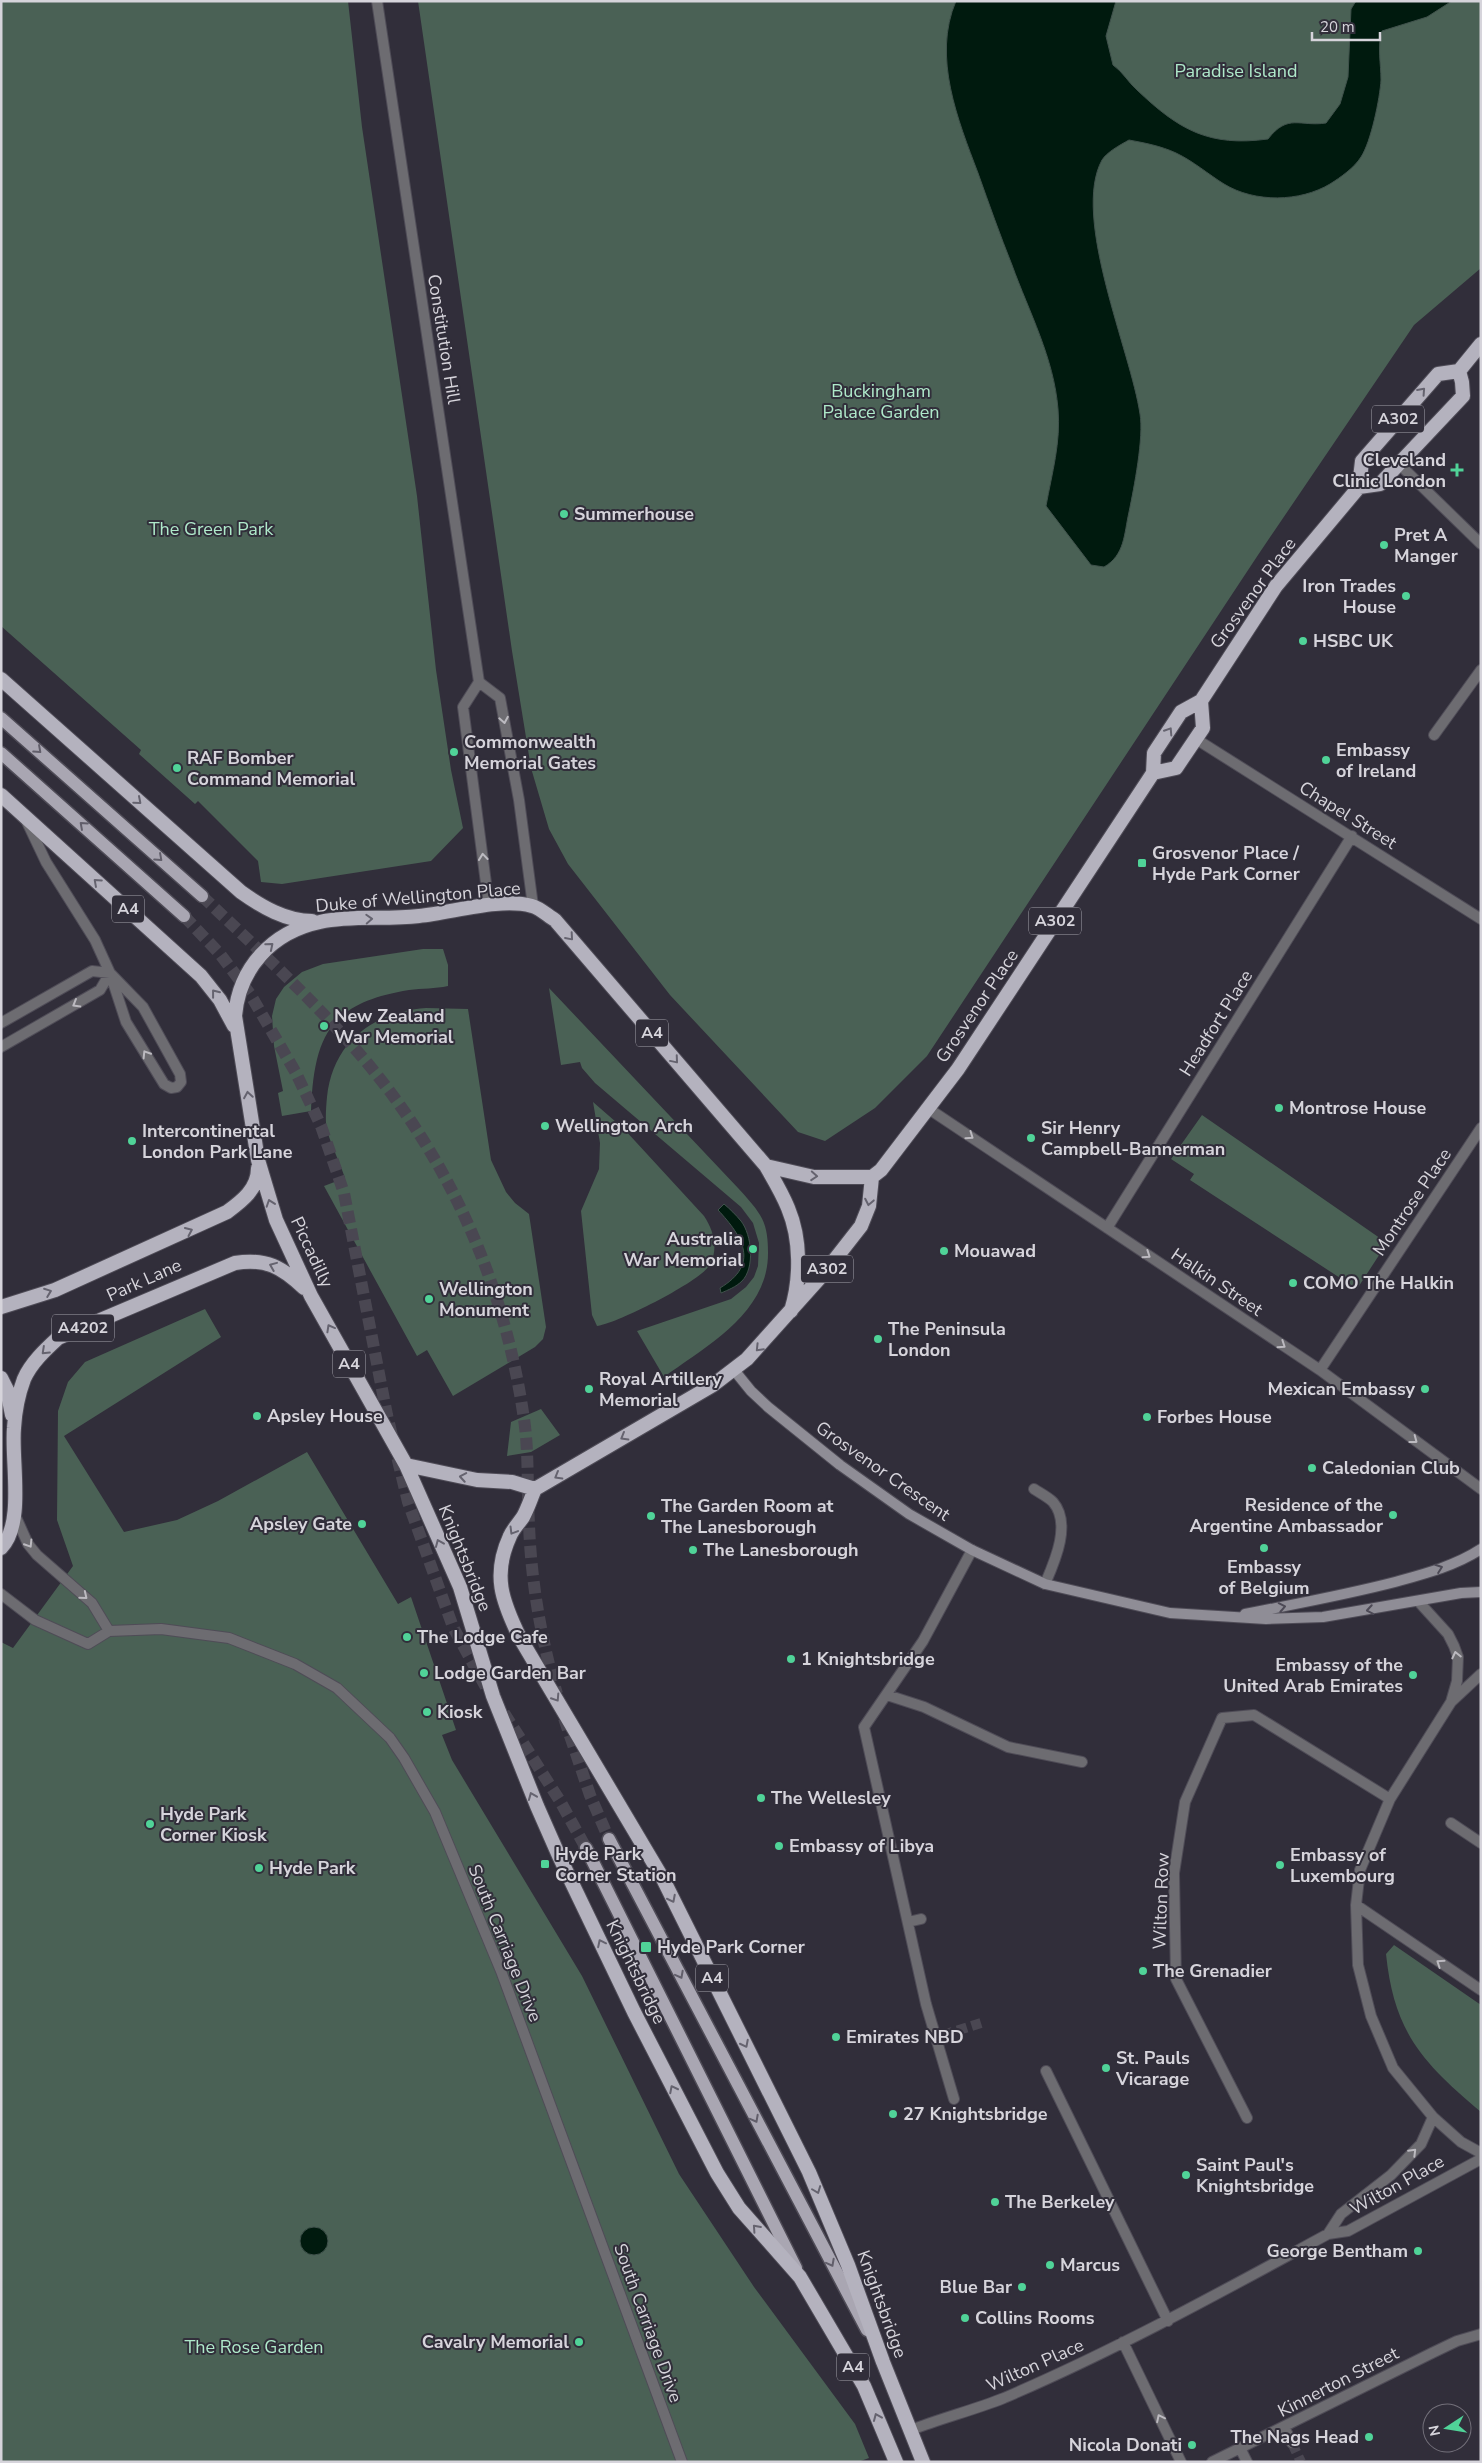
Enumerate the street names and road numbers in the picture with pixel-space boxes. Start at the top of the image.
street label: Constitution Hill [422,272,466,406]
road number: A302 [1372,406,1424,432]
street label: Grosvenor Place [1205,533,1301,653]
street label: Chapel Street [1295,775,1402,855]
street label: Duke of Wellington Place [314,876,522,918]
road number: A4 [112,896,144,922]
road number: A302 [1029,908,1081,934]
street label: Grosvenor Place [930,945,1024,1067]
street label: Headfort Place [1174,965,1258,1081]
road number: A4 [636,1020,668,1046]
street label: Montrose Place [1367,1143,1457,1261]
street label: Piccadilly [285,1213,339,1292]
street label: Halkin Street [1166,1242,1268,1322]
street label: Park Lane [103,1253,185,1307]
road number: A302 [801,1256,853,1282]
road number: A4202 [52,1315,114,1342]
road number: A4 [333,1350,365,1378]
street label: Grosvenor Crescent [811,1416,956,1527]
street label: Knightsbridge [433,1501,497,1615]
street label: Wilton Row [1147,1852,1175,1950]
street label: South Carriage Drive [462,1861,548,2025]
street label: Knightsbridge [600,1916,672,2028]
road number: A4 [696,1965,728,1992]
street label: Wilton Place [1346,2149,1448,2221]
street label: South Carriage Drive [608,2240,688,2406]
street label: Knightsbridge [851,2247,913,2361]
street label: Wilton Place [983,2333,1087,2397]
street label: Kinnerton Street [1273,2341,1403,2423]
road number: A4 [837,2354,869,2380]

